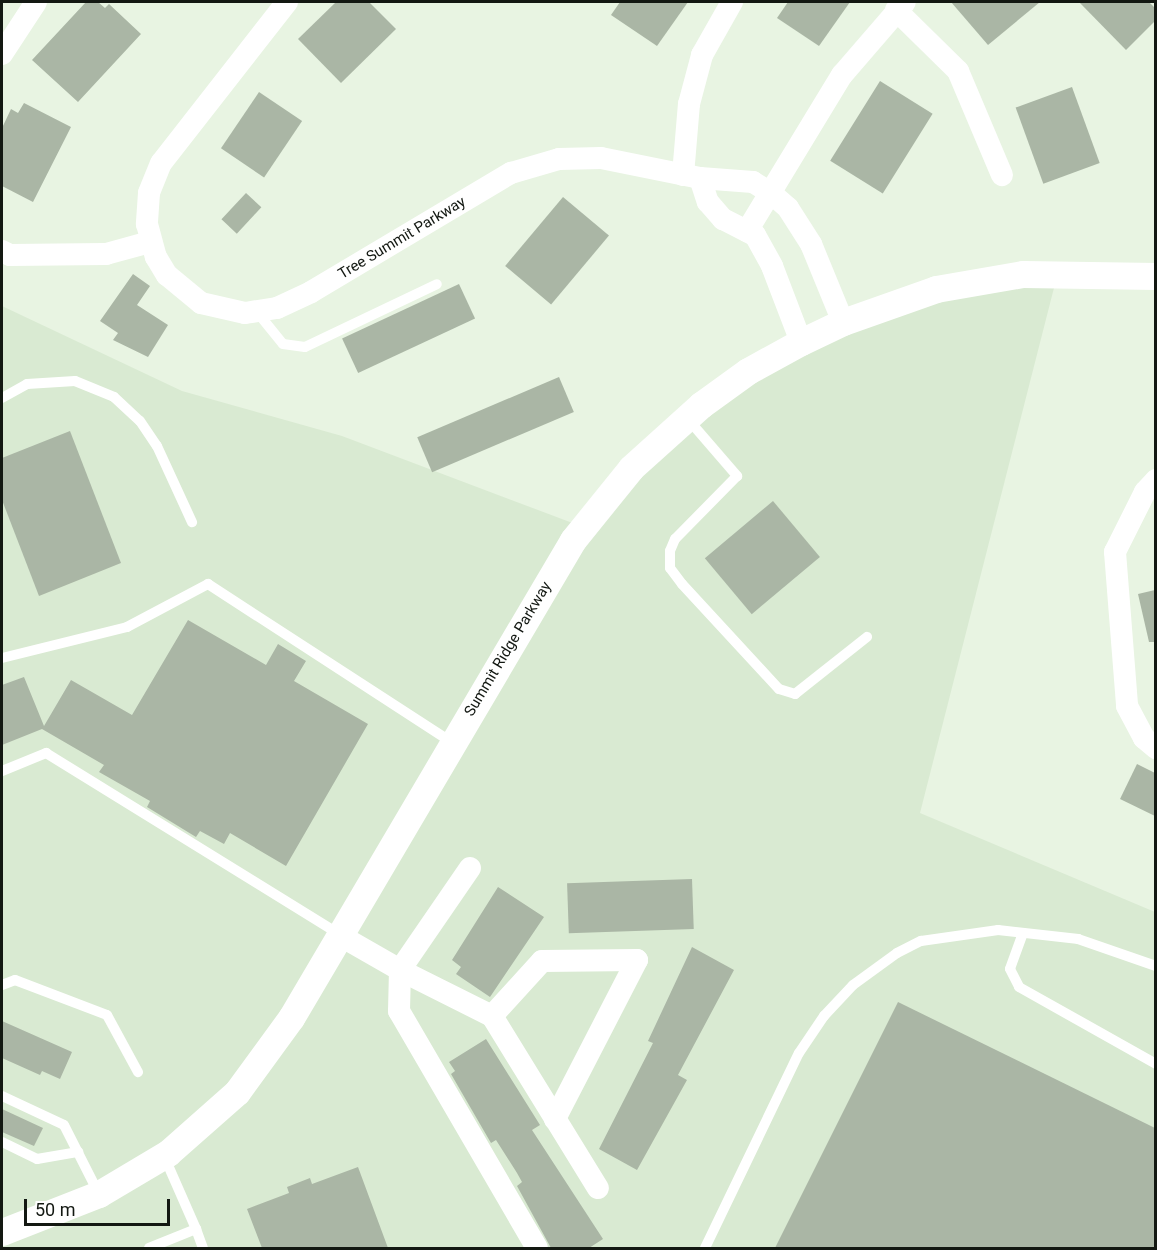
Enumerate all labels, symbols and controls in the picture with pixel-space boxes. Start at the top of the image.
street label: Tree Summit Parkway [335,193,469,283]
street label: Summit Ridge Parkway [461,578,555,720]
scale bar [27,1187,172,1225]
text: 50 m [35,1199,75,1220]

